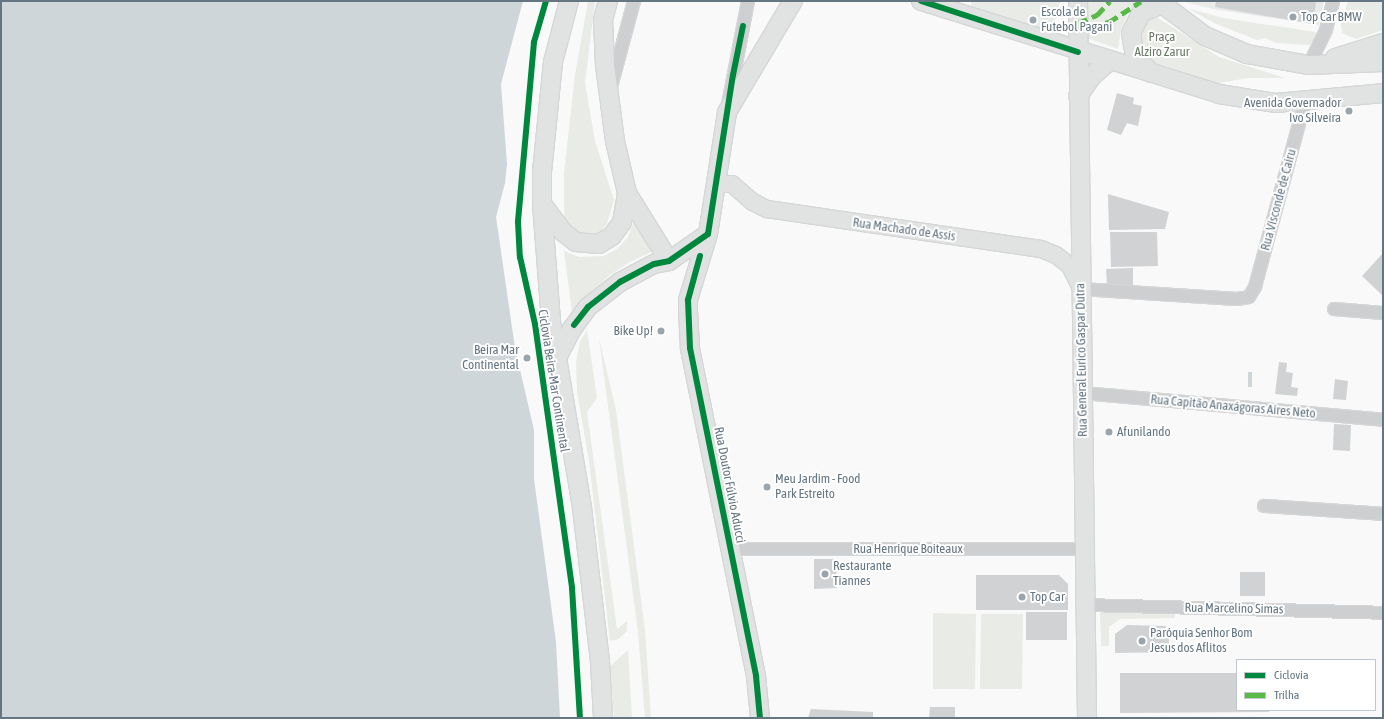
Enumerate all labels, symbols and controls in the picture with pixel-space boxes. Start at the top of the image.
place label: Escola de Futebol Pagani [1041,5,1112,36]
place label: Top Car BMW [1301,9,1362,25]
marker: Top Car BMW [1288,12,1298,22]
marker: Escola de Futebol Pagani [1028,15,1038,25]
park label: Praça Alziro Zarur [1134,30,1190,61]
place label: Avenida Governador Ivo Silveira [1244,96,1341,127]
marker: Avenida Governador Ivo Silveira [1344,106,1354,116]
street label: Rua Visconde de Cairu [1258,148,1300,252]
street label: Rua Machado de Assis [852,215,956,245]
street label: Rua General Eurico Gaspar Dutra [1073,283,1091,437]
street label: Ciclovia Beira-Mar Continental [534,309,572,453]
place label: Bike Up! [614,323,653,339]
marker: Bike Up! [656,326,666,336]
place label: Beira Mar Continental [462,343,519,374]
marker: Beira Mar Continental [522,353,532,363]
street label: Rua Capitão Anaxágoras Aires Neto [1150,392,1316,422]
place label: Afunilando [1117,424,1171,440]
street label: Rua Doutor Fúlvio Aducci [710,426,748,544]
marker: Afunilando [1104,427,1114,437]
place label: Meu Jardim - Food Park Estreito [775,472,860,503]
marker: Meu Jardim - Food Park Estreito [762,482,772,492]
street label: Rua Henrique Boiteaux [853,541,963,557]
place label: Restaurante Tiannes [833,559,891,590]
marker: Restaurante Tiannes [820,569,830,579]
place label: Top Car [1030,589,1065,605]
marker: Top Car [1017,592,1027,602]
street label: Rua Marcelino Simas [1184,600,1284,618]
place label: Paróquia Senhor Bom Jesus dos Aflitos [1150,626,1253,657]
marker: Paróquia Senhor Bom Jesus dos Aflitos [1137,636,1147,646]
legend [1236,659,1376,711]
text: Ciclovia [1274,668,1308,682]
text: Trilha [1274,688,1299,702]

